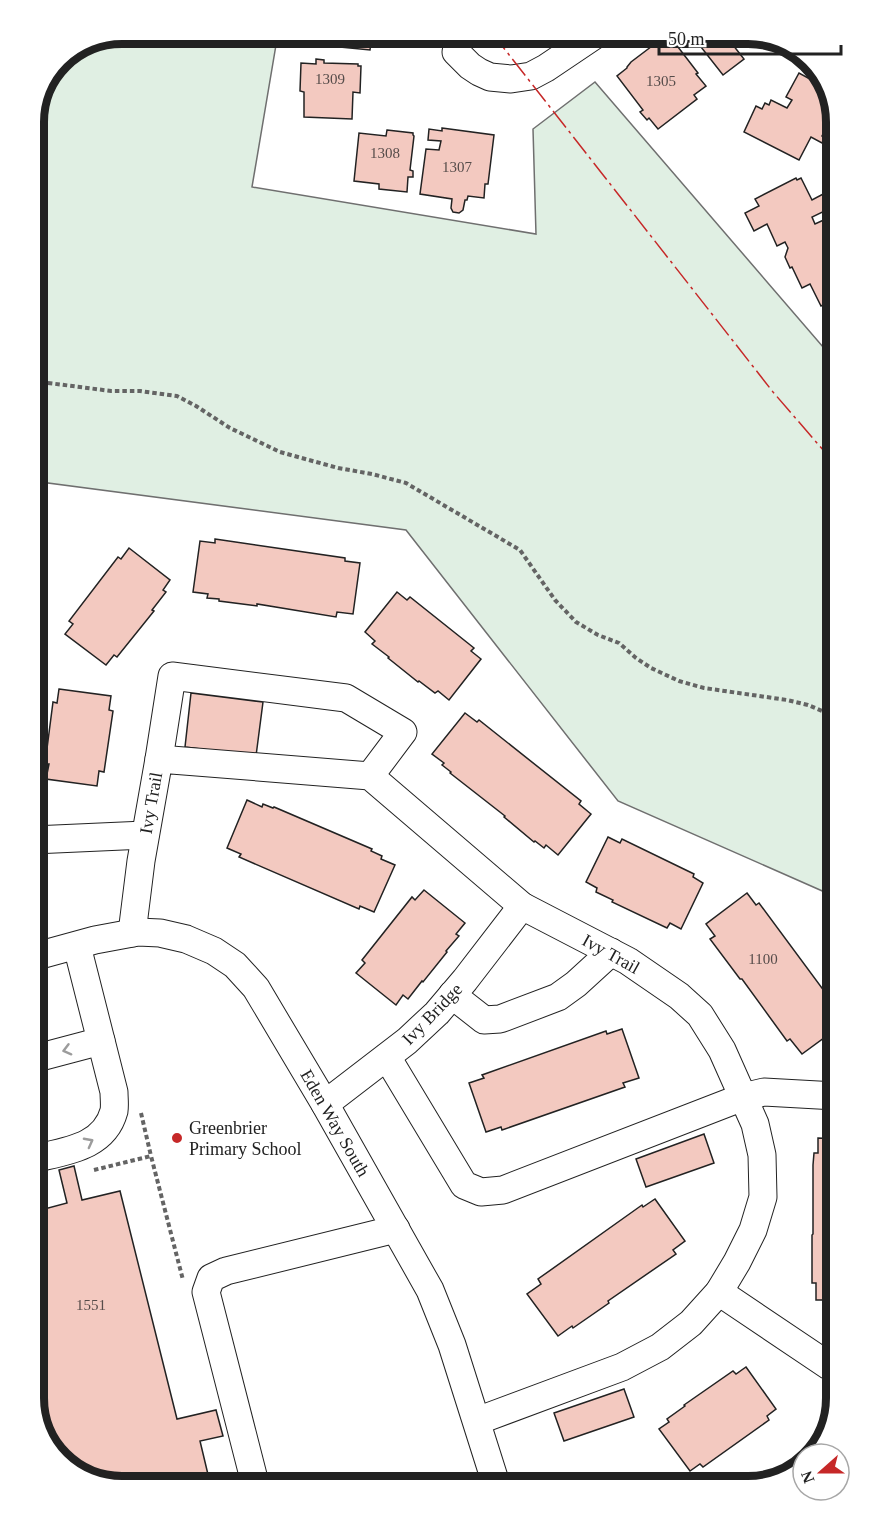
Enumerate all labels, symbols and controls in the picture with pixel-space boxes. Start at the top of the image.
scale bar [659,18,840,56]
text: 50 m [668,29,705,49]
house number: 1309 [315,71,345,87]
house number: 1305 [646,73,676,89]
house number: 1308 [370,145,400,161]
house number: 1307 [442,159,473,175]
street label: Ivy Trail [136,770,166,836]
street label: Ivy Trail [579,930,643,978]
house number: 1100 [748,951,778,967]
street label: Ivy Bridge [398,979,466,1049]
one-way arrow [62,1043,73,1055]
street label: Eden Way South [296,1066,374,1180]
place label: Greenbrier Primary School [189,1118,302,1159]
marker: Greenbrier Primary School [170,1131,184,1145]
one-way arrow [82,1138,93,1149]
house number: 1551 [76,1297,106,1313]
north arrow [791,1442,851,1502]
text: N [797,1468,817,1486]

